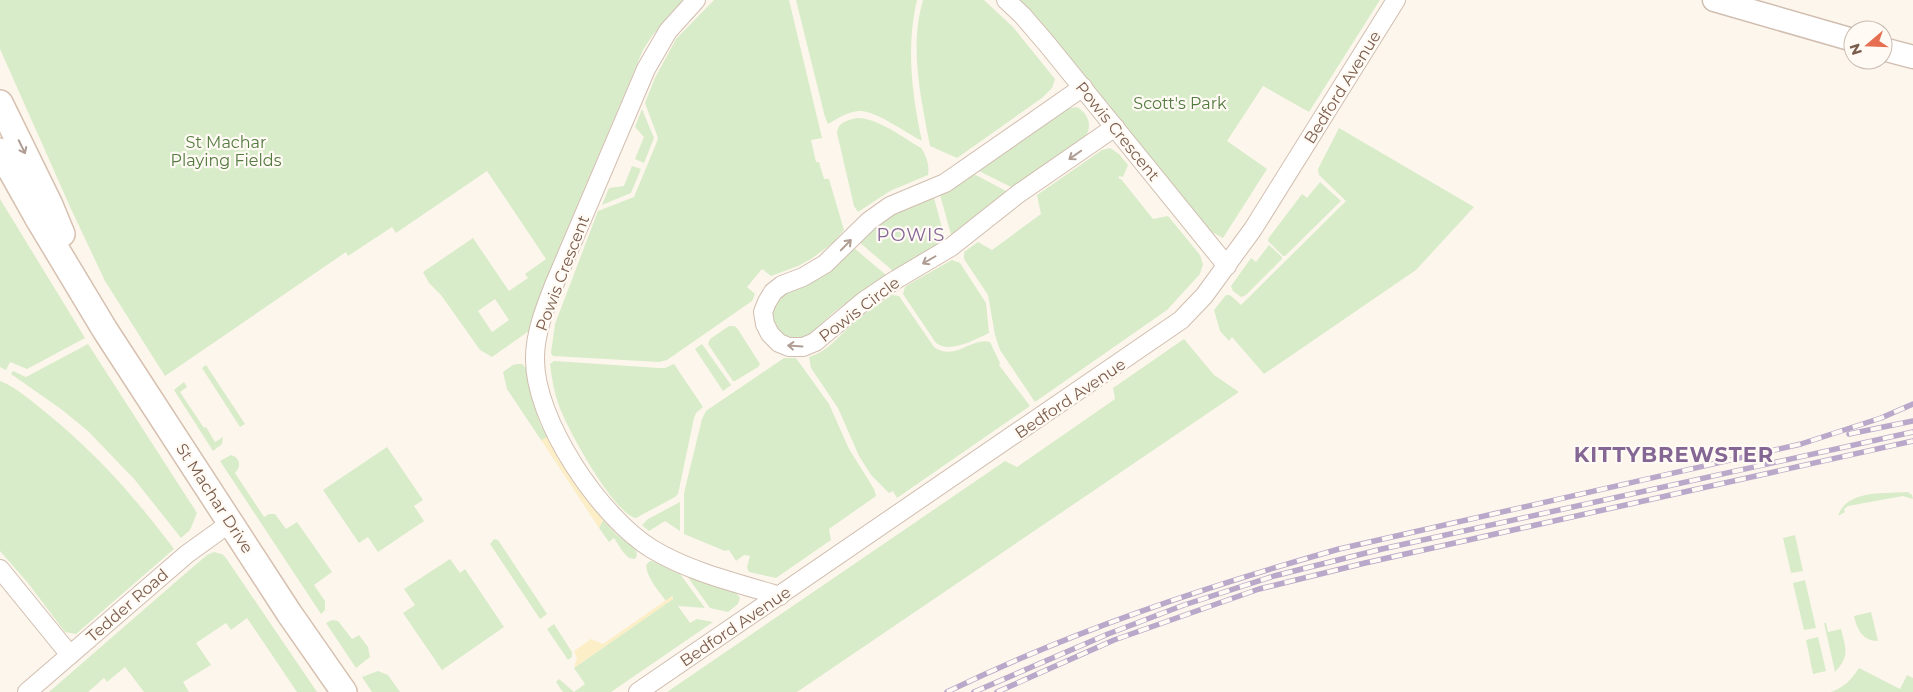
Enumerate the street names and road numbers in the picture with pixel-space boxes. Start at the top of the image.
street label: Bedford Avenue [1300,27,1385,147]
street label: Powis Crescent [1072,78,1164,185]
street label: Powis Crescent [532,212,593,334]
street label: Powis Circle [815,273,903,346]
street label: Bedford Avenue [1011,354,1129,443]
street label: St Machar Drive [172,440,257,557]
street label: Tedder Road [83,565,172,646]
street label: Bedford Avenue [676,582,794,671]

